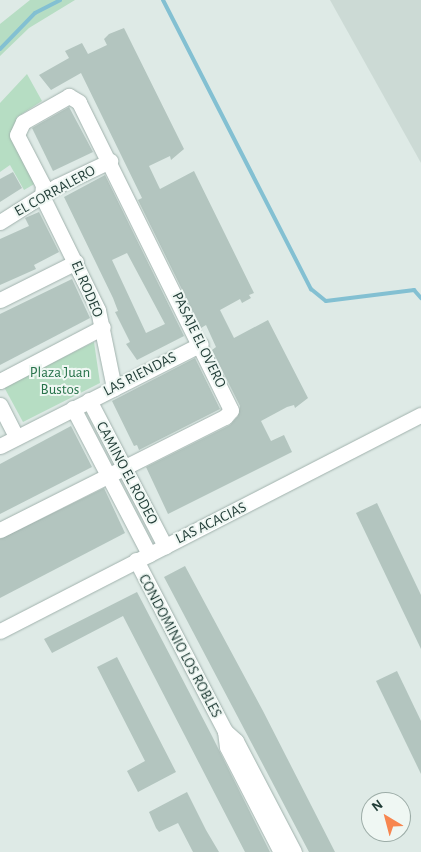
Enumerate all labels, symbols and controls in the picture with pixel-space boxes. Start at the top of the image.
street label: EL CORRALERO [11,161,99,221]
street label: EL RODEO [67,258,107,320]
street label: PASAJE EL OVERO [168,289,230,391]
street label: LAS RIENDAS [100,348,180,400]
park label: Plaza Juan Bustos [30,363,90,398]
street label: CAMINO EL RODEO [92,418,162,528]
street label: LAS ACACIAS [173,498,249,548]
street label: CONDOMINIO LOS ROBLES [135,571,225,721]
north arrow [361,792,411,842]
text: N [369,797,386,814]

